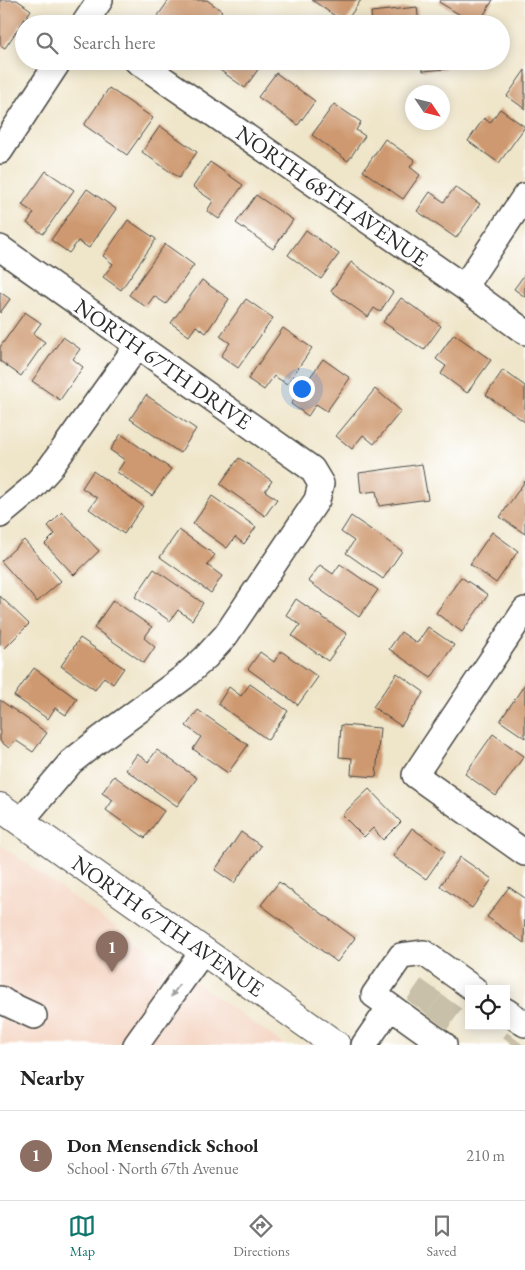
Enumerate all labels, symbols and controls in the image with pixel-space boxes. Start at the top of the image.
search box [15,15,510,70]
icon: search [33,29,61,57]
text: Search here [73,30,155,55]
north arrow [405,85,450,130]
street label: NORTH 68TH AVENUE [230,119,434,273]
street label: NORTH 67TH DRIVE [69,292,257,436]
your location [289,376,315,402]
street label: NORTH 67TH AVENUE [66,849,270,1003]
pin: 1 [96,931,128,972]
one-way arrow [170,984,180,998]
map controls [465,985,510,1030]
button: locate [465,985,510,1030]
text: Nearby [20,1064,84,1091]
text: Don Mensendick School [67,1133,258,1158]
text: 1 [32,1145,40,1166]
text: 210 m [466,1145,505,1166]
text: School · North 67th Avenue [67,1158,238,1179]
tab: Map [68,1212,96,1260]
tab: Directions [233,1212,290,1260]
tab: Saved [427,1212,457,1260]

